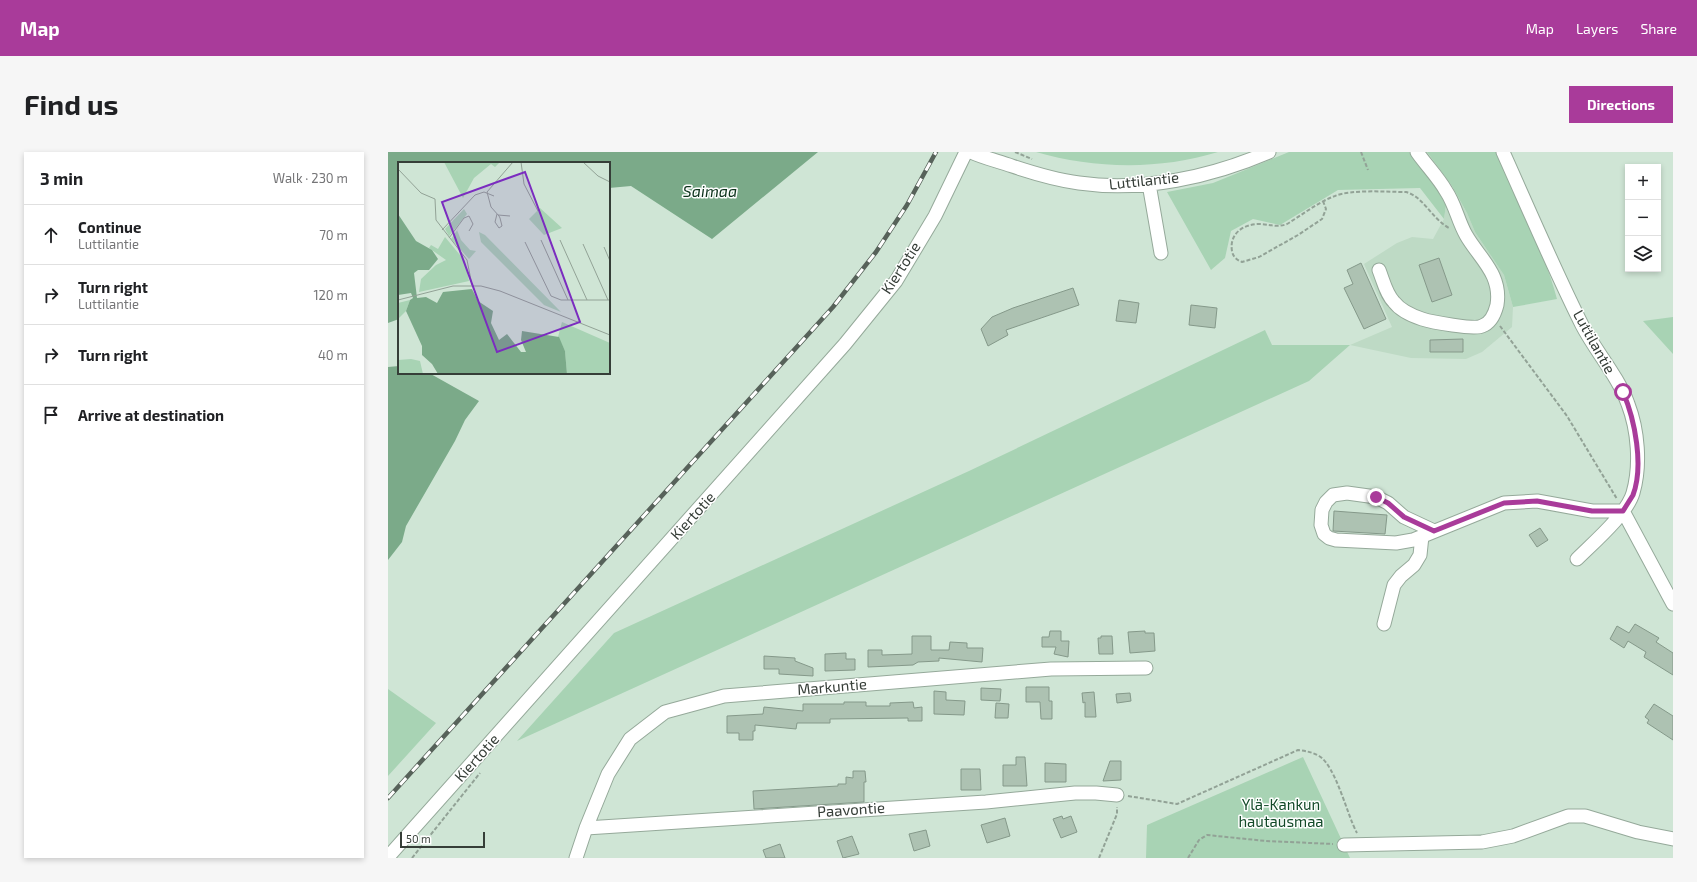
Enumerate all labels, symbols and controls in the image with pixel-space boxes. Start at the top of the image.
text: Map [20,17,60,40]
text: Map [1526,20,1554,37]
text: Layers [1576,20,1618,37]
text: Share [1640,20,1677,37]
button: Directions [1569,86,1673,123]
text: Find us [24,87,118,121]
inset map [398,162,610,374]
map controls [1625,164,1661,272]
button: + [1625,164,1661,200]
street label: Luttilantie [1108,167,1180,193]
text: 3 min [40,168,83,188]
text: Walk · 230 m [273,170,348,186]
water label: Saimaa [683,181,737,200]
button: − [1625,200,1661,236]
text: Continue [78,218,141,236]
icon: ahead [40,224,62,246]
text: 70 m [319,227,348,243]
text: Luttilantie [78,236,139,252]
button: layers [1625,236,1661,272]
street label: Kiertotie [877,238,924,297]
text: Turn right [78,278,148,296]
icon: right [40,284,62,306]
text: 120 m [313,287,348,303]
text: Luttilantie [78,296,139,312]
street label: Luttilantie [1570,306,1620,377]
icon: right [40,344,62,366]
text: Turn right [78,346,148,364]
text: 40 m [318,347,348,363]
route start [1614,383,1632,401]
icon: arrive [40,404,62,426]
text: Arrive at destination [78,406,224,424]
street label: Kiertotie [666,488,718,543]
route end [1367,488,1385,506]
street label: Markuntie [796,674,867,698]
street label: Kiertotie [450,730,502,785]
park label: Ylä-Kankun hautausmaa [1238,795,1324,830]
street label: Paavontie [816,798,885,820]
scale bar [400,830,485,849]
text: 50 m [406,832,431,845]

